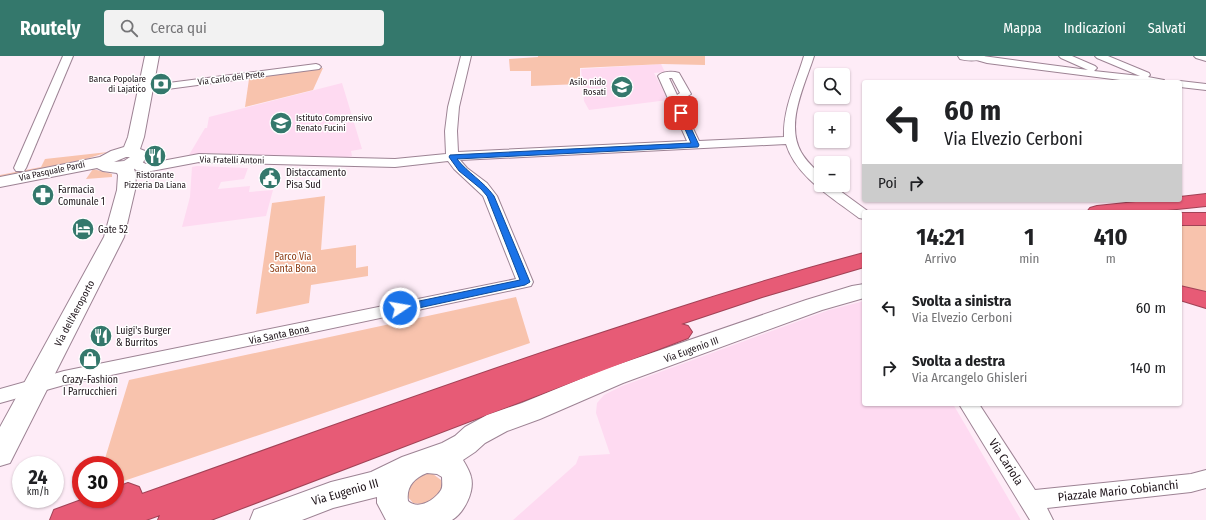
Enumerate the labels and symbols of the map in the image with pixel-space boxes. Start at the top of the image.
street label: Via Carlo del Prete [197,69,266,87]
bank icon: Banca Popolare di Lajatico [148,71,174,97]
place label: Banca Popolare di Lajatico [89,74,147,94]
school or university icon: Asilo nido Rosati [609,74,635,100]
place label: Asilo nido Rosati [569,77,606,97]
pin [664,96,698,130]
school or university icon: Istituto Comprensivo Renato Fucini [268,110,294,136]
place label: Istituto Comprensivo Renato Fucini [296,113,373,133]
restaurant icon: Ristorante Pizzeria Da Liana [142,143,168,169]
street label: Via Fratelli Antoni [200,154,264,166]
street label: Via Pasquale Pardi [18,159,86,183]
public building icon: Distaccamento Pisa Sud [257,165,283,191]
place label: Distaccamento Pisa Sud [286,167,346,191]
place label: Ristorante Pizzeria Da Liana [124,170,187,190]
pharmacy icon: Farmacia Comunale 1 [30,182,56,208]
place label: Farmacia Comunale 1 [58,184,105,208]
hotel icon: Gate 52 [70,216,96,242]
place label: Gate 52 [98,224,129,236]
park label: Parco Via Santa Bona [270,251,316,275]
street label: Via dell'Aeroporto [52,278,97,349]
position arrow [379,287,421,329]
restaurant icon: Luigi's Burger & Burritos [88,323,114,349]
street label: Via Santa Bona [248,323,311,347]
place label: Luigi's Burger & Burritos [116,325,171,349]
street label: Via Eugenio III [662,334,720,365]
shop icon: Crazy-Fashion I Parrucchieri [77,346,103,372]
place label: Crazy-Fashion I Parrucchieri [62,374,118,398]
street label: Via Cariola [986,436,1026,488]
speed limit sign: 30 [72,456,124,508]
street label: Via Eugenio III [310,476,380,508]
street label: Piazzale Mario Cobianchi [1057,478,1179,504]

